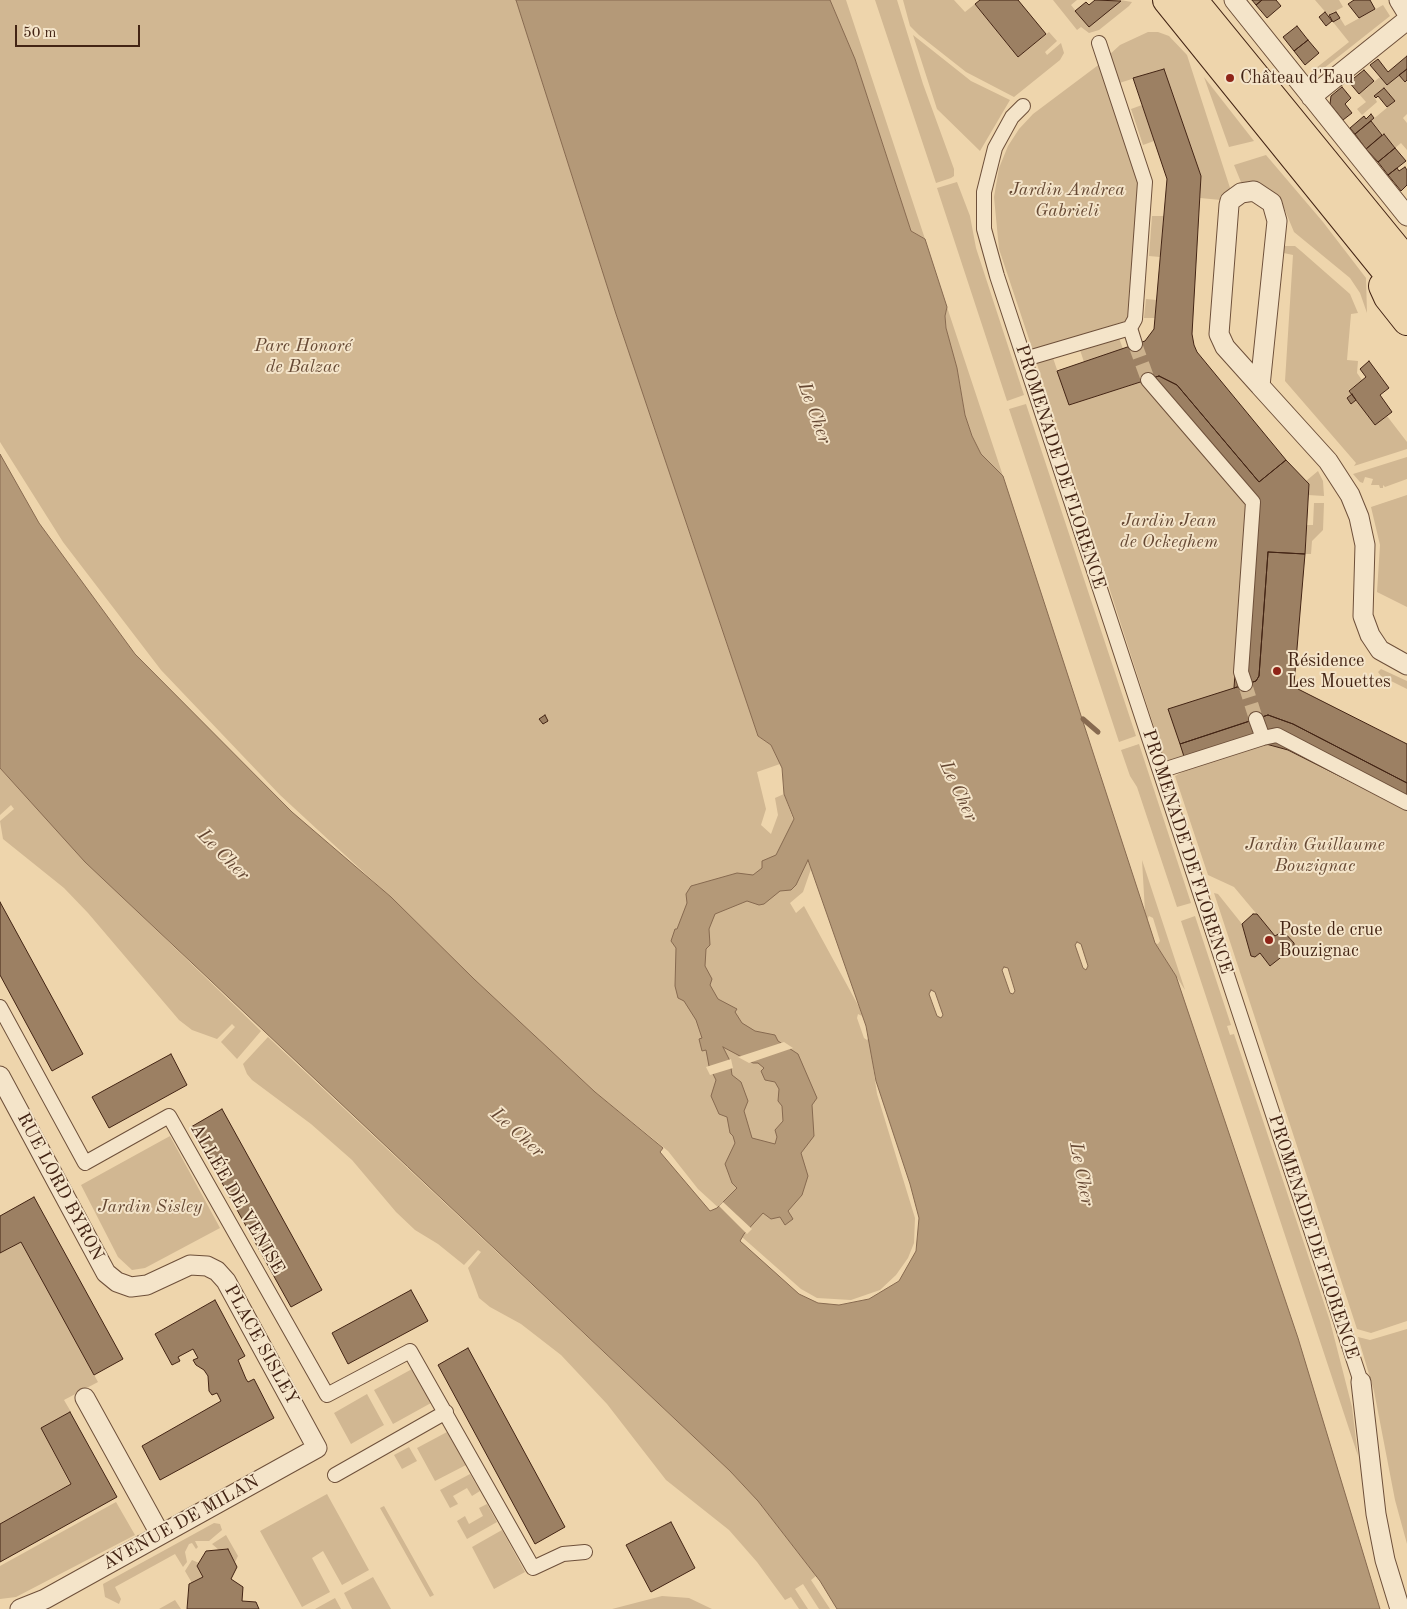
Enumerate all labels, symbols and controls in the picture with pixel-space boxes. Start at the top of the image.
scale bar [18,15,142,47]
text: 50 m [23,26,57,41]
place label: Château d'Eau [1240,67,1354,89]
marker: Château d'Eau [1224,72,1236,84]
park label: Jardin Andrea Gabrieli [1009,179,1125,222]
park label: Parc Honoré de Balzac [254,335,352,378]
street label: PROMENADE DE FLORENCE [1010,342,1110,592]
water label: Le Cher [792,379,836,447]
park label: Jardin Jean de Ockeghem [1120,510,1218,552]
place label: Résidence Les Mouettes [1287,650,1391,692]
marker: Résidence Les Mouettes [1271,665,1283,677]
street label: PROMENADE DE FLORENCE [1137,727,1237,977]
water label: Le Cher [934,757,982,825]
water label: Le Cher [192,824,254,886]
park label: Jardin Guillaume Bouzignac [1245,834,1385,876]
place label: Poste de crue Bouzignac [1279,919,1382,962]
marker: Poste de crue Bouzignac [1263,934,1275,946]
water label: Le Cher [485,1103,549,1163]
street label: RUE LORD BYRON [12,1109,108,1265]
street label: PROMENADE DE FLORENCE [1263,1112,1363,1362]
street label: ALLÉE DE VENISE [185,1120,289,1278]
water label: Le Cher [1064,1140,1098,1208]
park label: Jardin Sisley [98,1196,202,1218]
street label: PLACE SISLEY [219,1281,303,1409]
street label: AVENUE DE MILAN [99,1471,263,1575]

